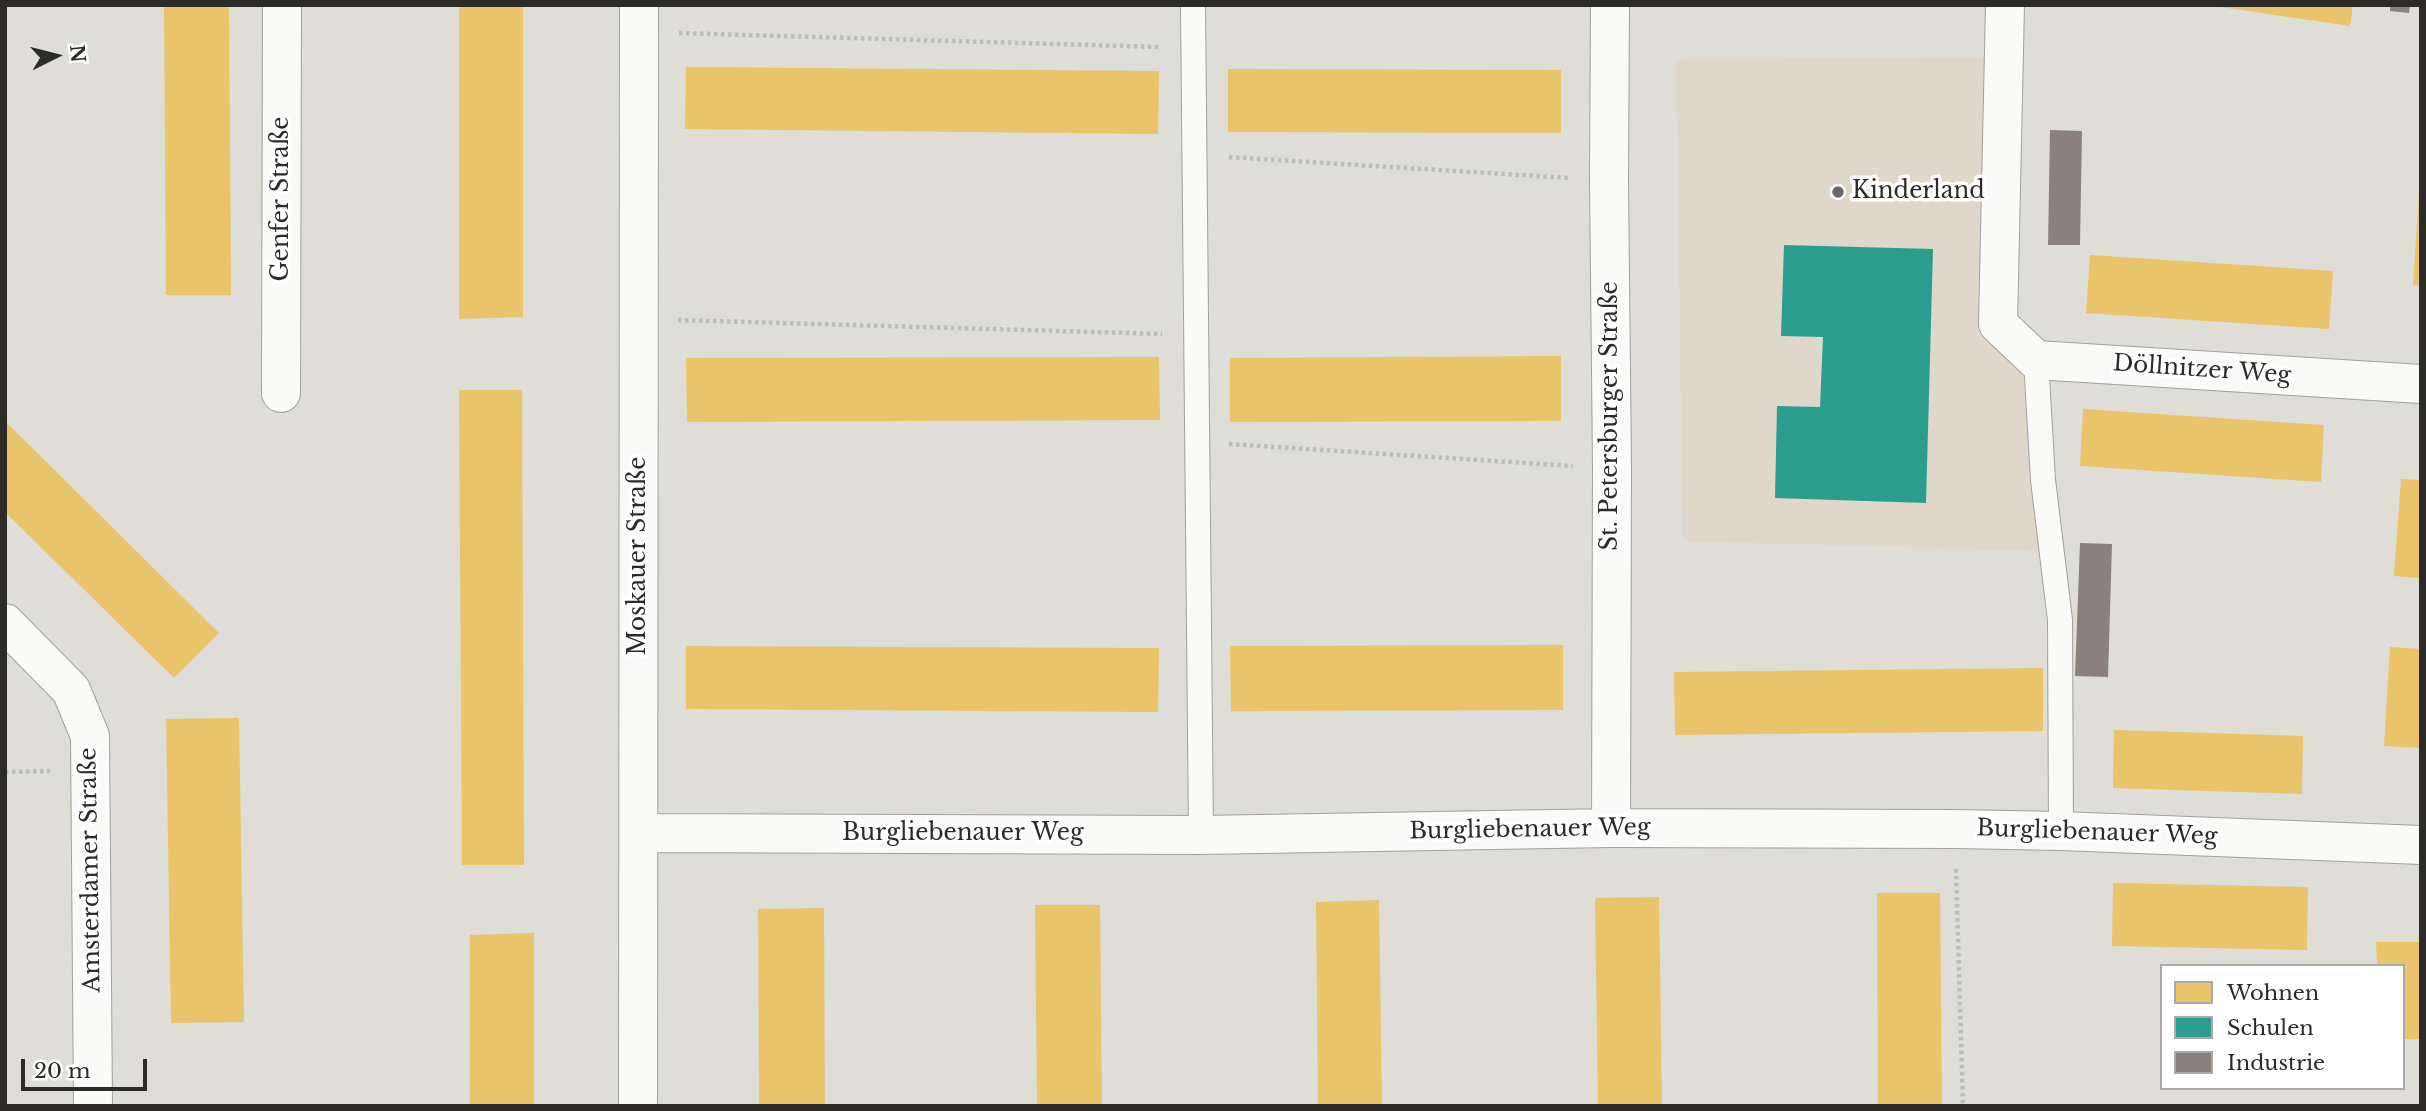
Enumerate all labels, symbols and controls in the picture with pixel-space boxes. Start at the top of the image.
north arrow [21,21,91,91]
text: N [65,44,90,64]
street label: Genfer Straße [268,116,296,282]
place label: Kinderland [1852,178,1985,206]
marker: Kinderland [1830,184,1846,200]
street label: St. Petersburger Straße [1597,281,1625,551]
street label: Döllnitzer Weg [2112,350,2292,390]
street label: Moskauer Straße [625,456,653,656]
street label: Amsterdamer Straße [75,747,107,993]
street label: Burgliebenauer Weg [1409,814,1651,846]
street label: Burgliebenauer Weg [1976,815,2218,851]
street label: Burgliebenauer Weg [842,820,1084,848]
legend [2160,964,2405,1090]
text: Wohnen [2227,980,2319,1006]
text: Schulen [2227,1015,2314,1041]
scale bar [24,1044,150,1088]
text: Industrie [2227,1050,2325,1076]
text: 20 m [34,1058,91,1084]

